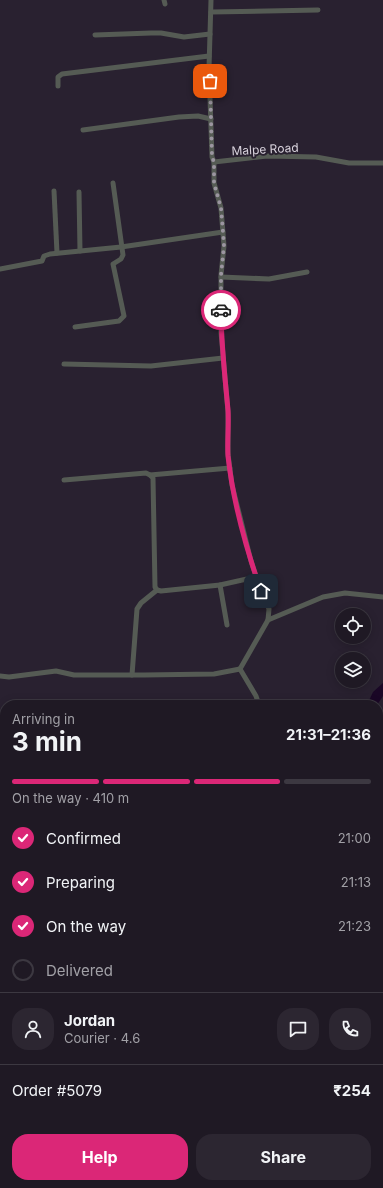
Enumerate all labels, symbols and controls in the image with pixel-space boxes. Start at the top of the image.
pin [193,64,227,98]
icon: bag [199,70,221,92]
street label: Malpe Road [231,140,299,158]
courier [201,290,241,330]
icon: car [210,299,232,321]
pin [244,574,278,608]
icon: home [250,580,272,602]
map controls [335,608,371,688]
button: locate [335,608,371,644]
button: layers [335,652,371,688]
text: Arriving in [12,711,75,727]
text: 21:31–21:36 [286,725,371,744]
text: 3 min [12,726,82,757]
text: On the way · 410 m [12,790,129,806]
icon: check [12,827,34,849]
text: Confirmed [46,829,121,848]
text: 21:00 [338,830,371,846]
icon: check [12,871,34,893]
text: Preparing [46,873,115,892]
text: 21:13 [341,874,371,890]
icon: check [12,915,34,937]
text: On the way [46,917,126,936]
text: 21:23 [338,918,371,934]
text: Delivered [46,961,113,980]
button: person [12,1008,54,1050]
button: chat [277,1008,319,1050]
button: phone [329,1008,371,1050]
text: Jordan [64,1011,115,1030]
text: Courier · 4.6 [64,1030,140,1046]
text: Order #5079 [12,1081,102,1100]
text: ₹254 [333,1081,371,1100]
button: Help [12,1134,188,1180]
button: Share [196,1134,371,1180]

